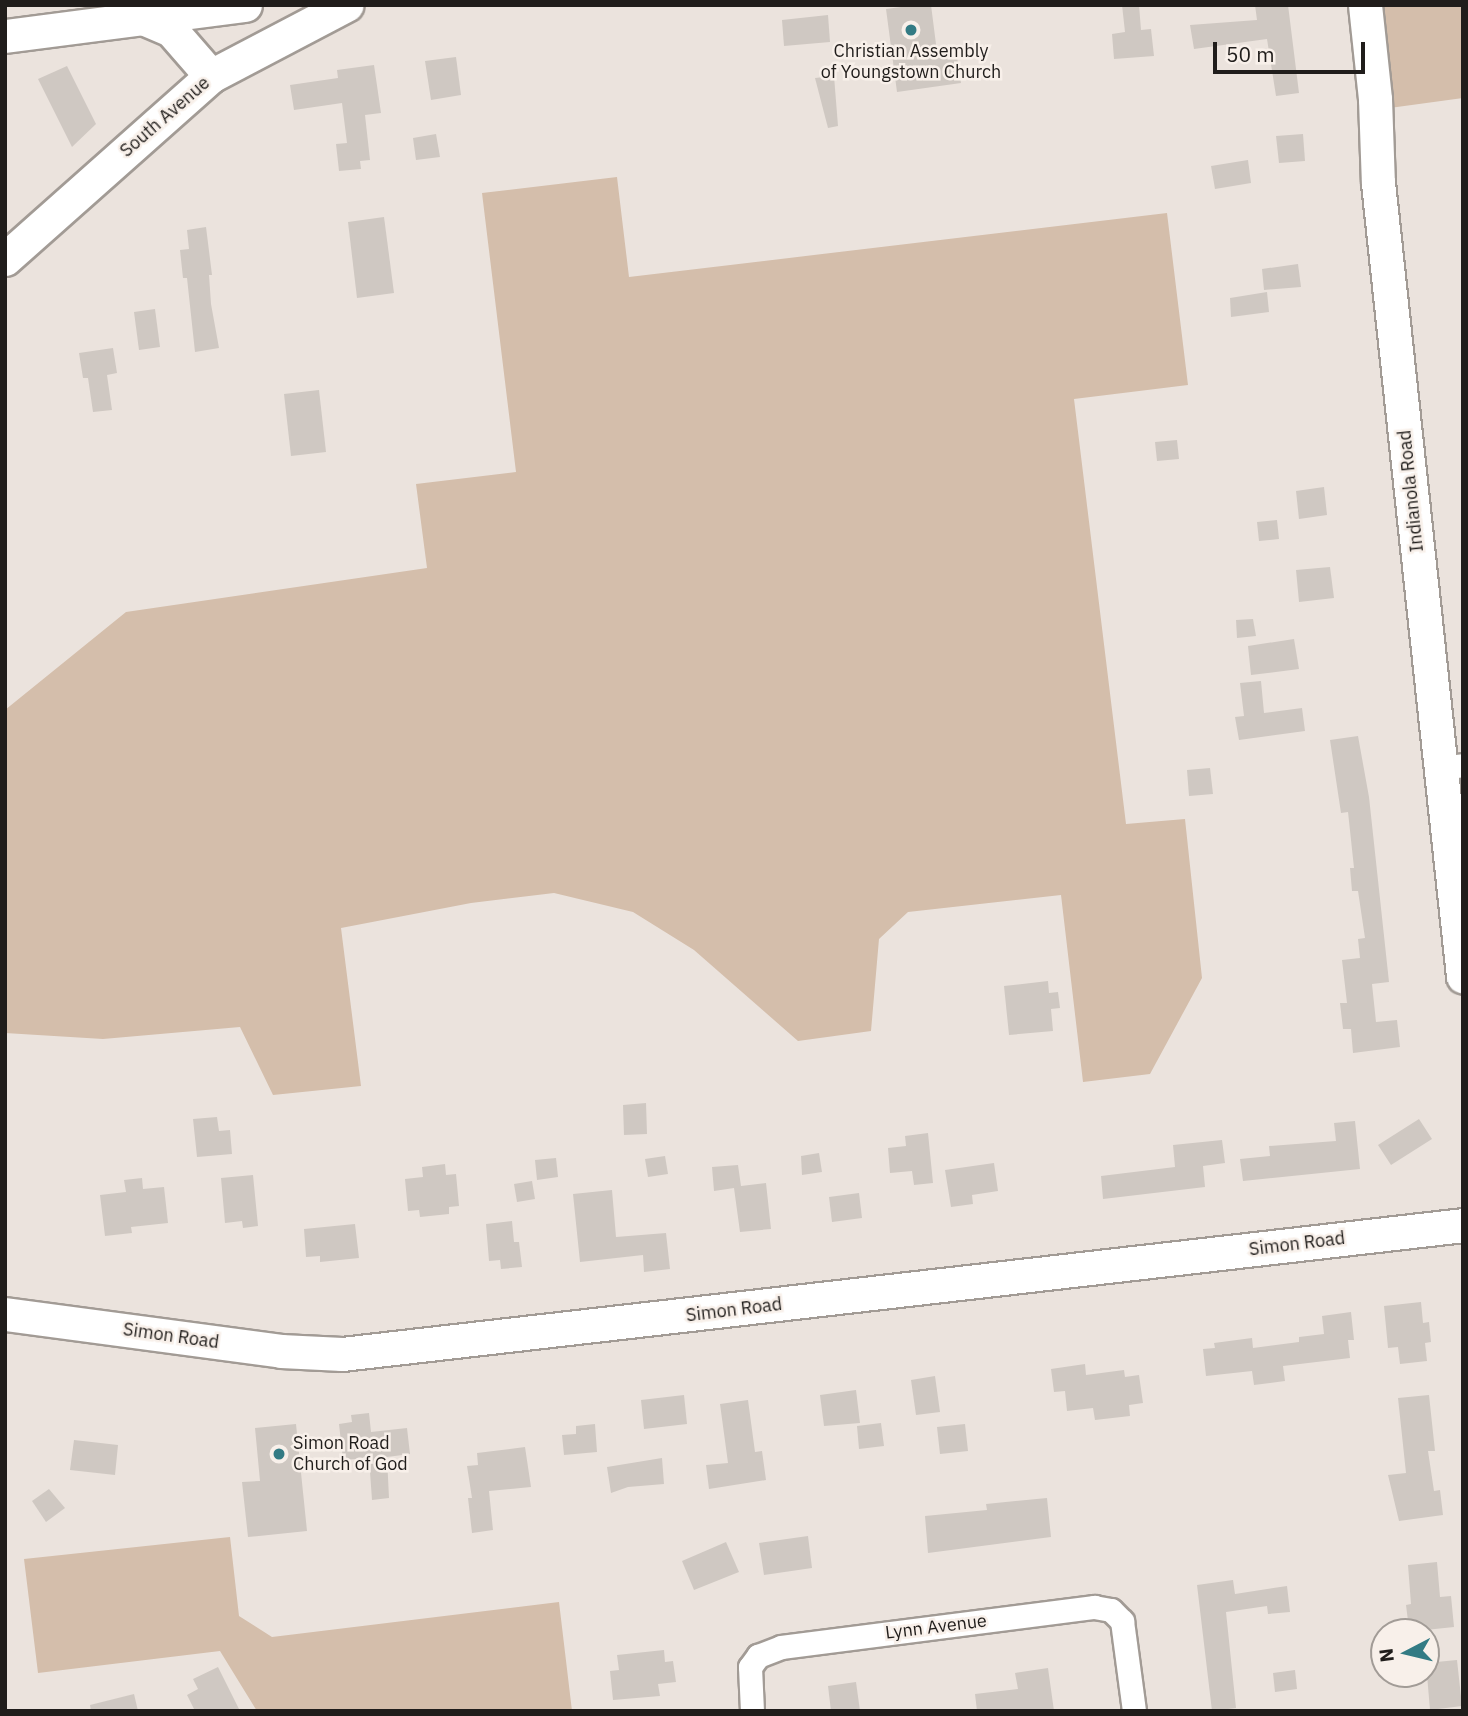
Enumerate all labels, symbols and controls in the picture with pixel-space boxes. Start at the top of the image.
marker: Christian Assembly of Youngstown Church [903,22,919,38]
scale bar [1216,28,1368,72]
text: 50 m [1226,40,1275,68]
place label: Christian Assembly of Youngstown Church [821,41,1001,84]
street label: South Avenue [116,72,214,162]
street label: Indianola Road [1394,429,1428,553]
street label: Simon Road [1248,1227,1346,1261]
street label: Simon Road [685,1293,783,1327]
street label: Simon Road [122,1319,220,1353]
place label: Simon Road Church of God [293,1433,408,1476]
marker: Simon Road Church of God [271,1446,287,1462]
street label: Lynn Avenue [884,1610,988,1644]
north arrow [1370,1618,1440,1688]
text: N [1373,1647,1399,1664]

